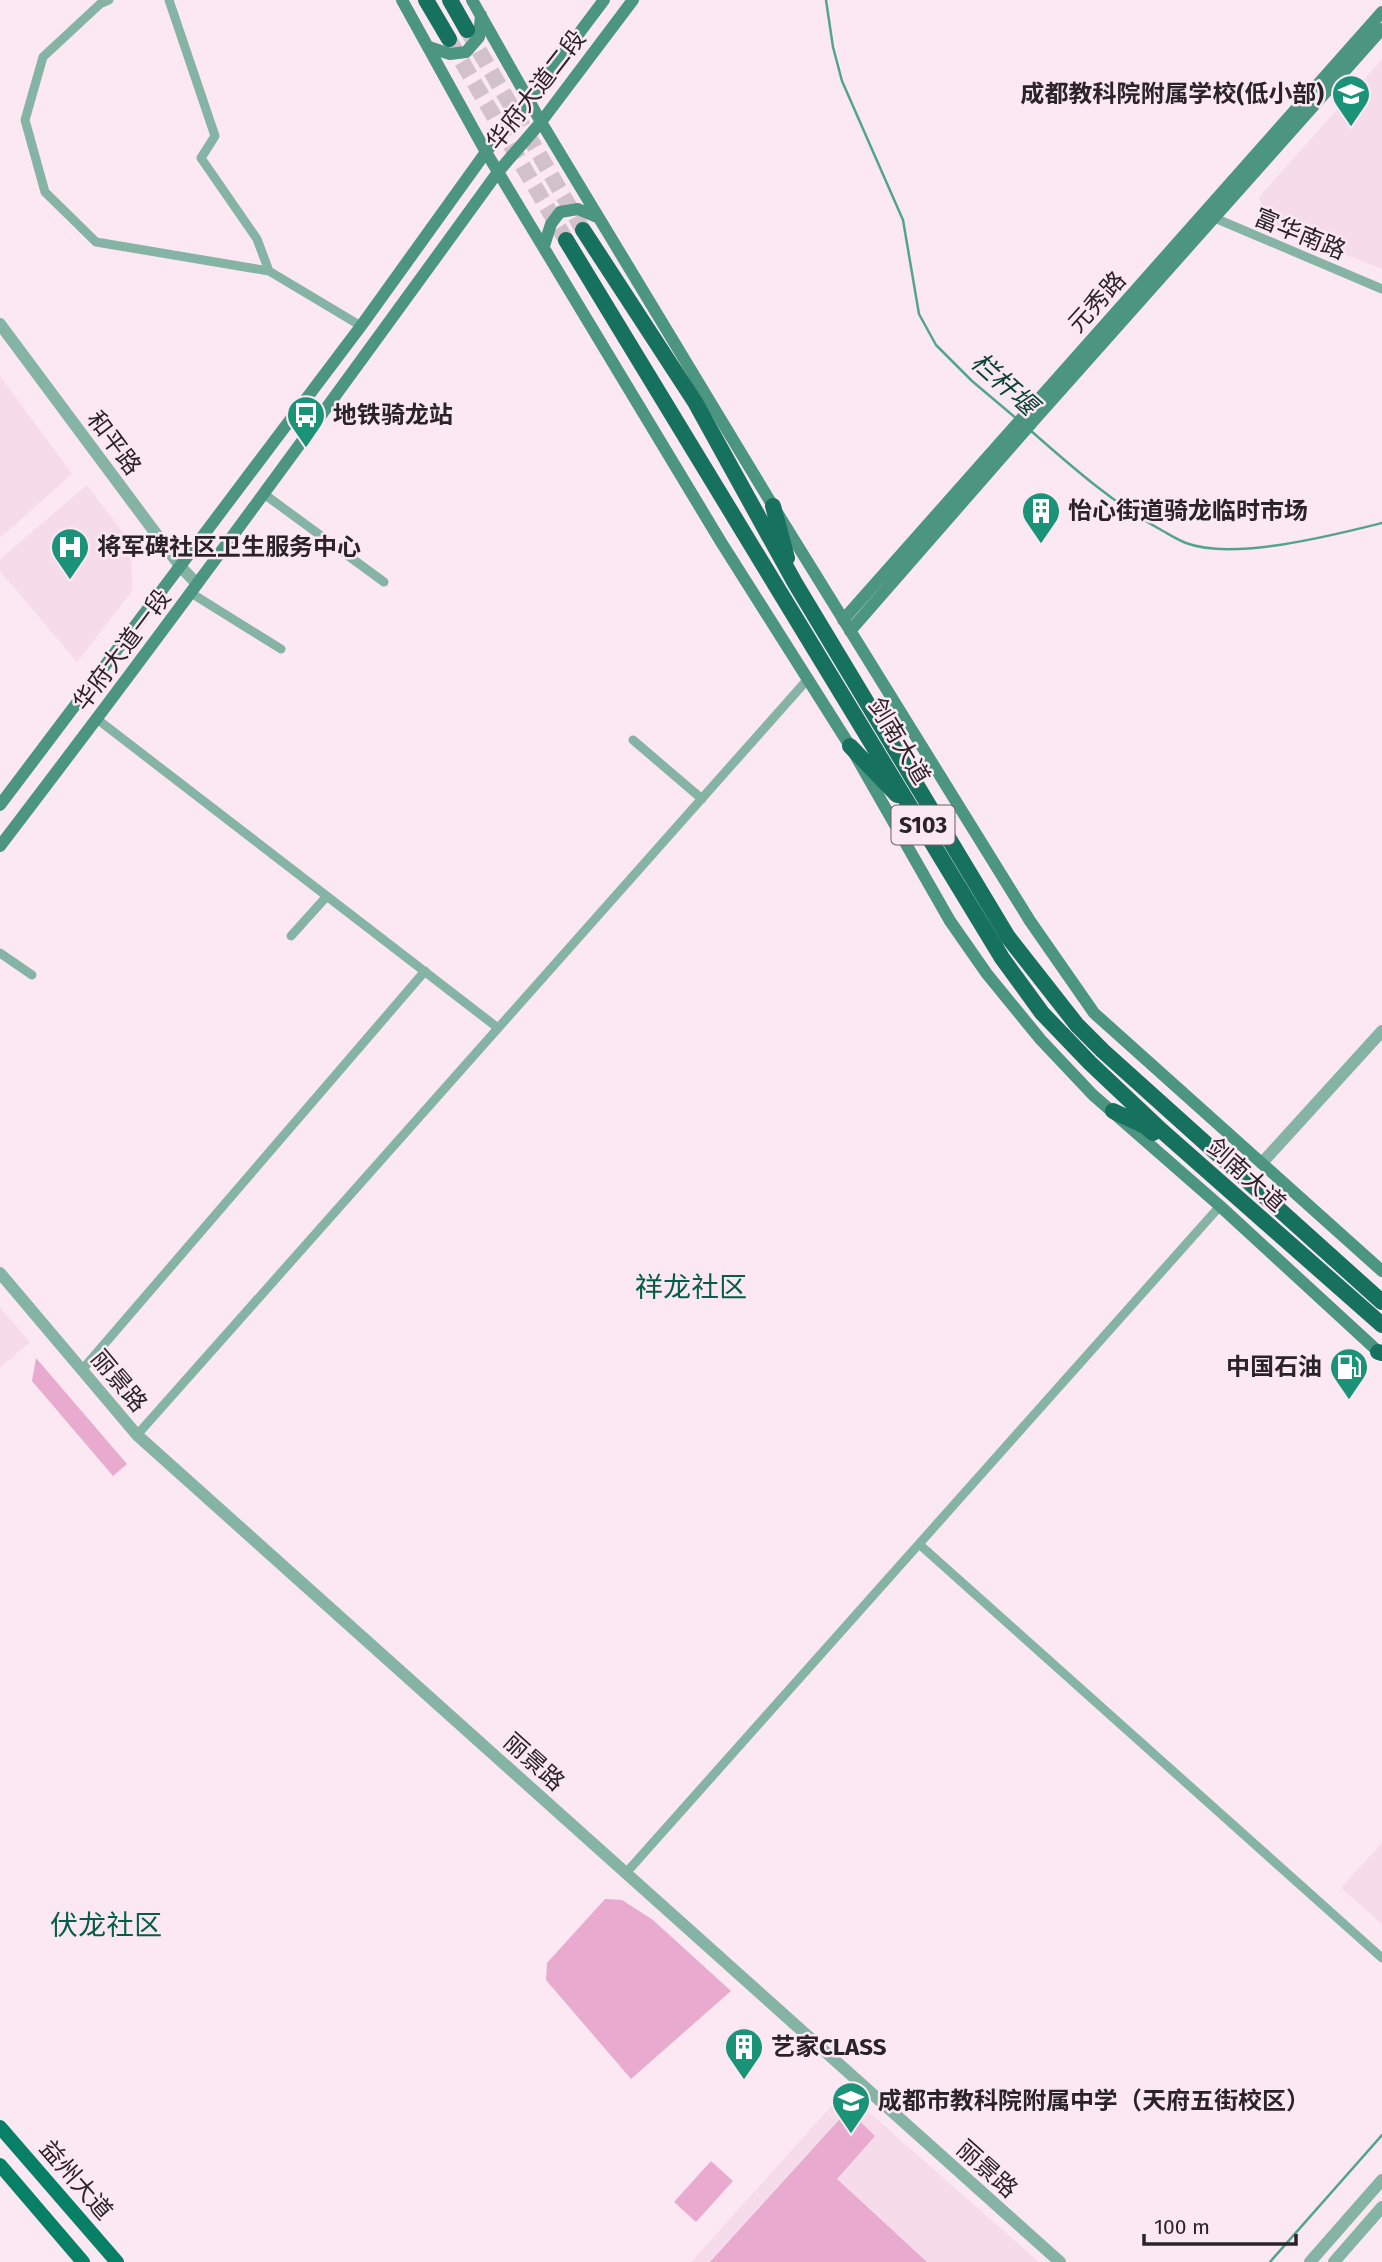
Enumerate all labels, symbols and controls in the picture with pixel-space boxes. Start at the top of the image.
street label: 华府大道二段 [481,25,591,155]
school or university icon: 成都教科院附属学校(低小部) [1330,73,1372,128]
place label: 成都教科院附属学校(低小部) [1020,80,1324,108]
street label: 富华南路 [1250,203,1350,265]
street label: 元秀路 [1063,266,1131,338]
water label: 栏杆堰 [965,346,1046,424]
bus stop icon: 地铁骑龙站 [285,394,327,449]
place label: 地铁骑龙站 [333,401,453,429]
street label: 和平路 [81,406,147,480]
building icon: 怡心街道骑龙临时市场 [1020,490,1062,545]
place label: 怡心街道骑龙临时市场 [1068,497,1308,525]
hospital icon: 将军碑社区卫生服务中心 [49,526,91,581]
place label: 将军碑社区卫生服务中心 [97,533,361,561]
street label: 华府大道一段 [67,584,177,716]
street label: 剑南大道 [862,693,936,789]
road number: S103 [892,806,954,845]
street label: 剑南大道 [1201,1132,1291,1218]
district label: 祥龙社区 [635,1271,747,1304]
street label: 丽景路 [85,1344,153,1418]
fuel station icon: 中国石油 [1328,1346,1370,1401]
place label: 中国石油 [1226,1353,1322,1381]
street label: 丽景路 [498,1728,570,1796]
district label: 伏龙社区 [50,1909,162,1942]
building icon: 艺家CLASS [723,2026,765,2081]
place label: 艺家CLASS [771,2033,887,2061]
school or university icon: 成都市教科院附属中学（天府五街校区） [830,2080,872,2135]
place label: 成都市教科院附属中学（天府五街校区） [878,2087,1310,2115]
street label: 益州大道 [34,2135,118,2225]
street label: 丽景路 [951,2135,1023,2203]
scale bar [1144,2202,1296,2246]
text: 100 m [1154,2214,1210,2240]

